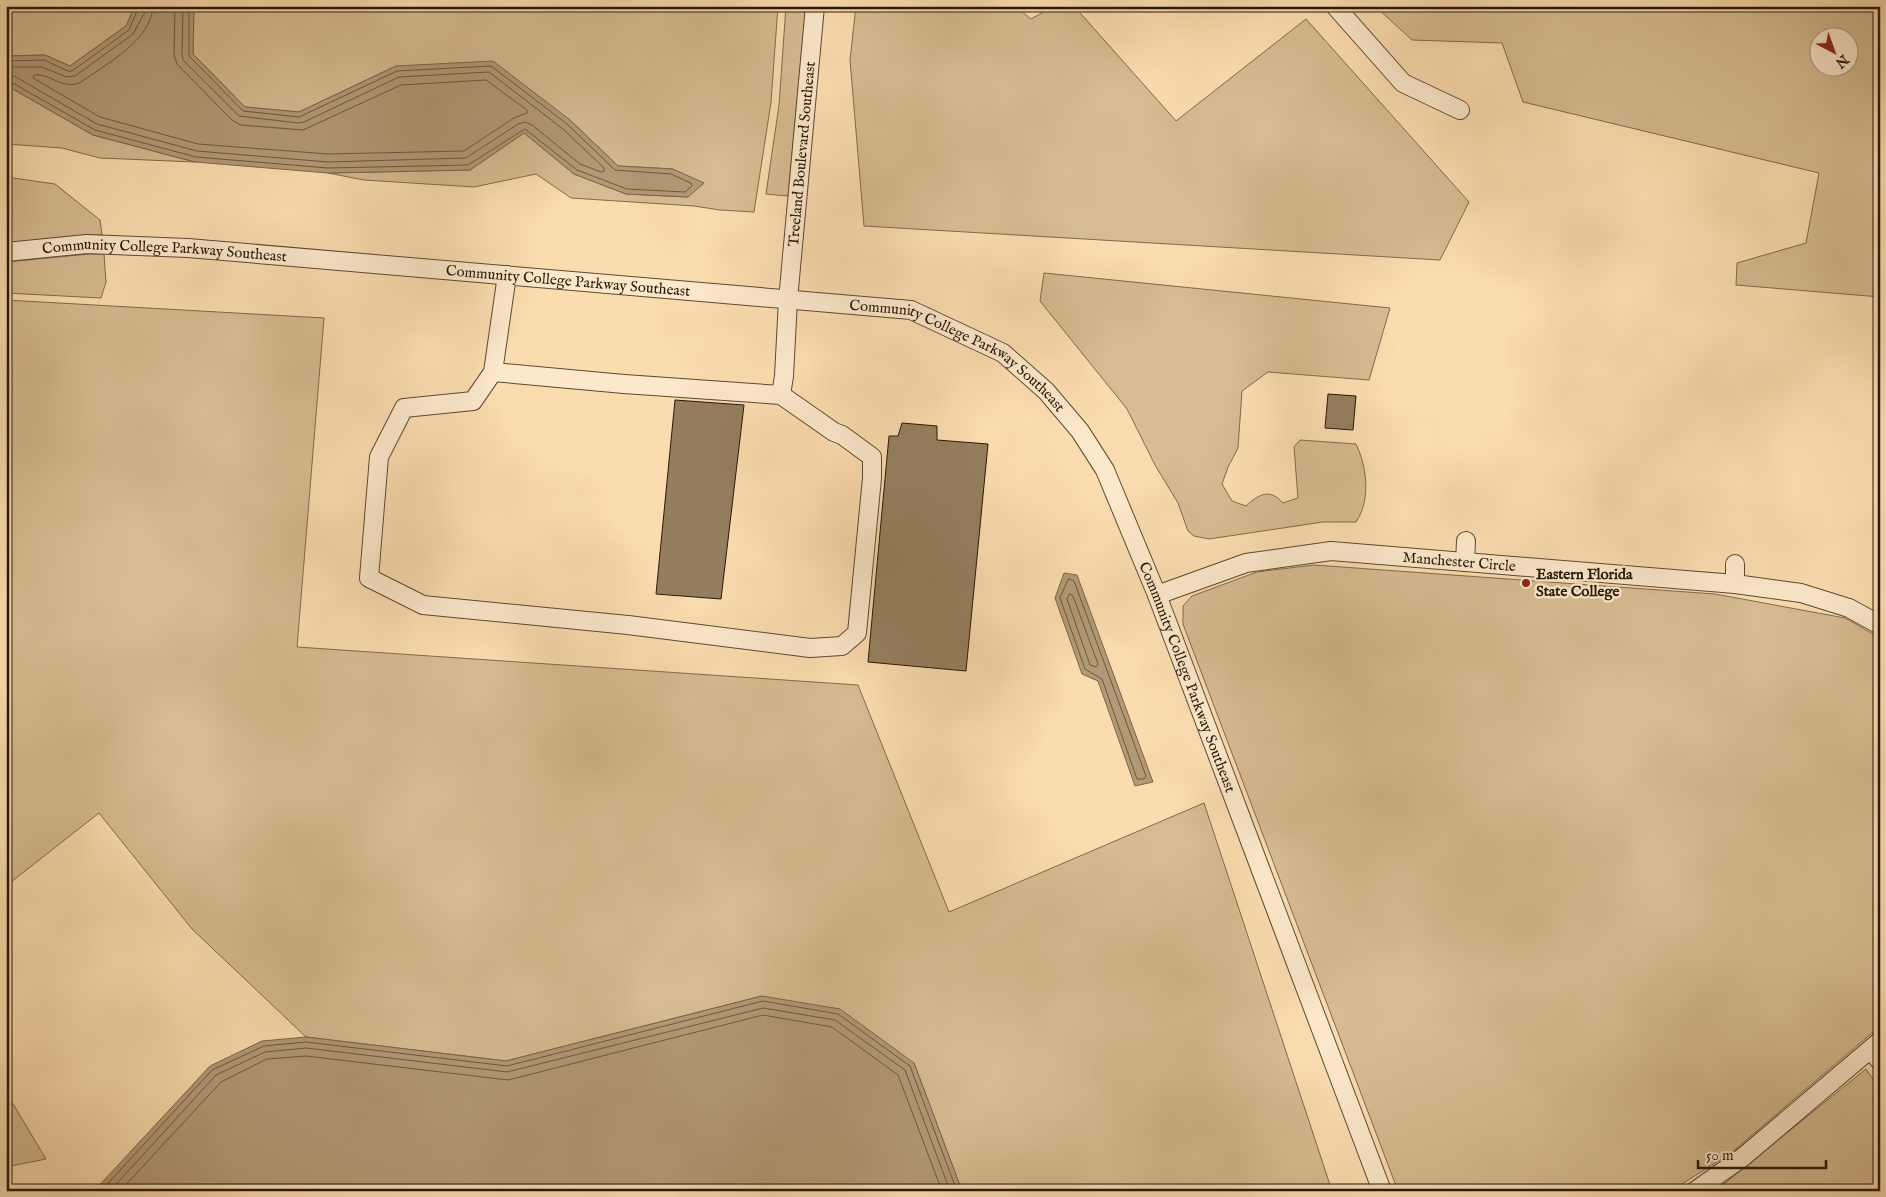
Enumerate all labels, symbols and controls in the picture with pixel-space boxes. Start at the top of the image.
north arrow [1808,28,1858,78]
text: N [1831,50,1853,72]
street label: Treeland Boulevard Southeast [784,61,820,247]
street label: Community College Parkway Southeast [41,235,288,266]
street label: Community College Parkway Southeast [445,261,691,301]
street label: Community College Parkway Southeast [849,296,1069,416]
street label: Manchester Circle [1402,548,1517,576]
street label: Community College Parkway Southeast [1134,559,1240,795]
place label: Eastern Florida State College [1536,565,1633,601]
marker: Eastern Florida State College [1520,577,1532,589]
scale bar [1698,1137,1826,1169]
text: 50 m [1706,1146,1734,1165]

